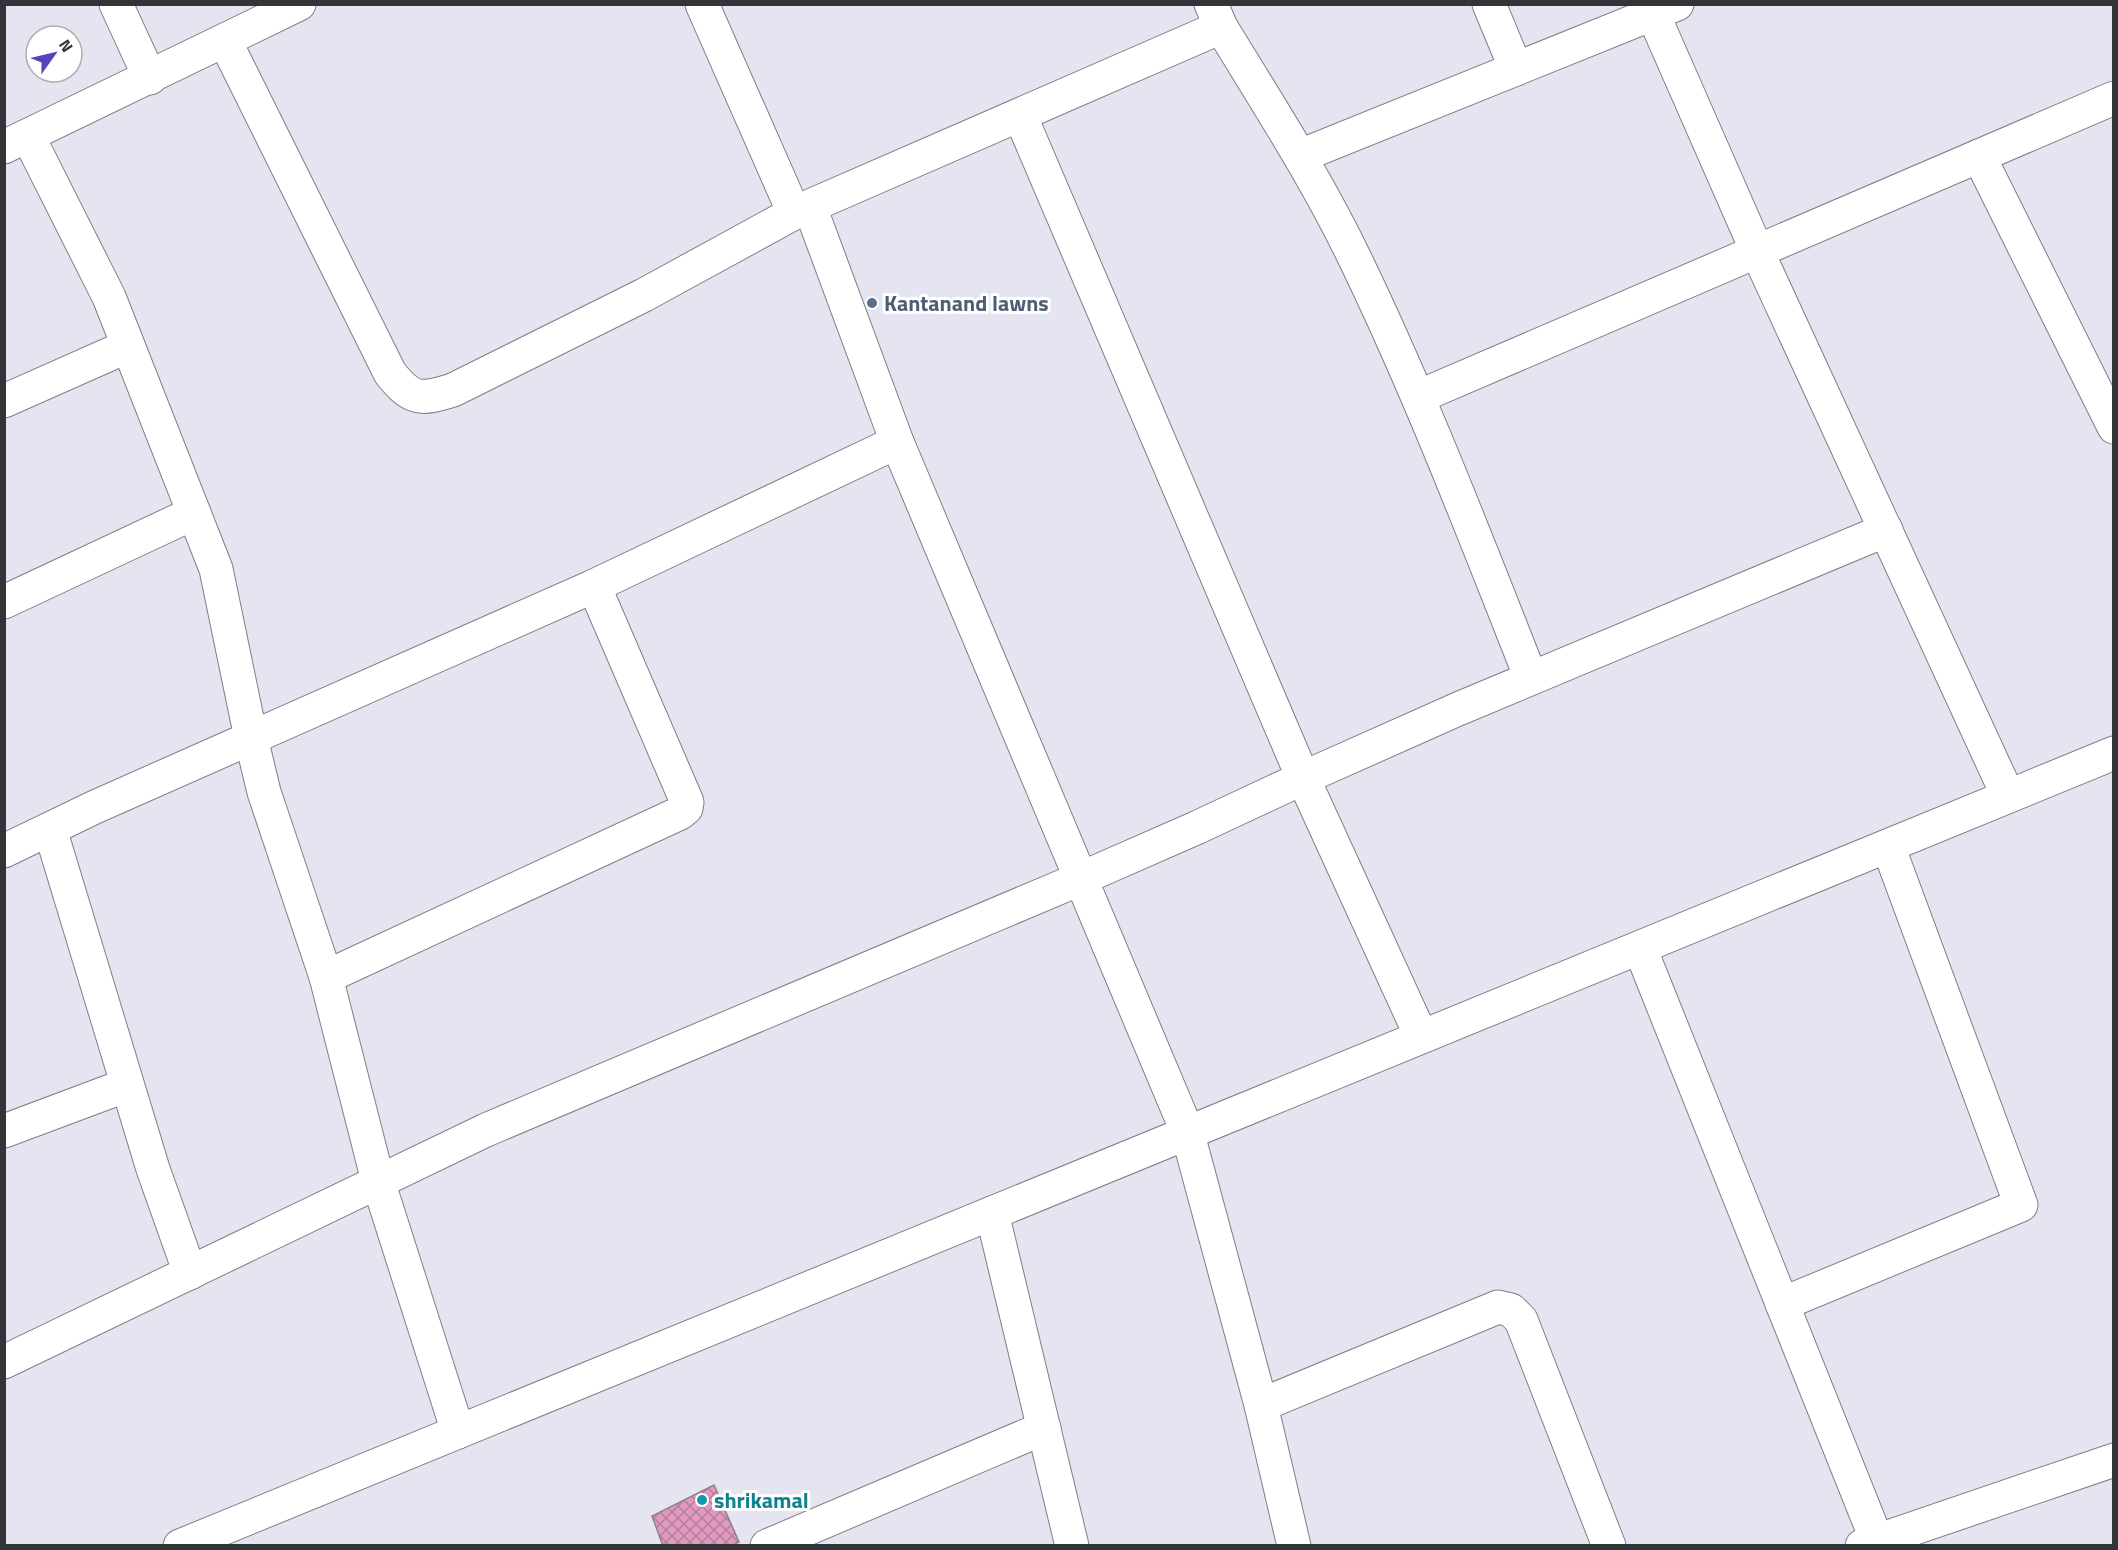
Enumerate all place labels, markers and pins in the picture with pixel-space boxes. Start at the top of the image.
place label: Kantanand lawns [884,286,1049,320]
marker: Kantanand lawns [865,296,879,310]
place label: shrikamal [714,1483,809,1517]
marker: shrikamal [695,1493,709,1507]

